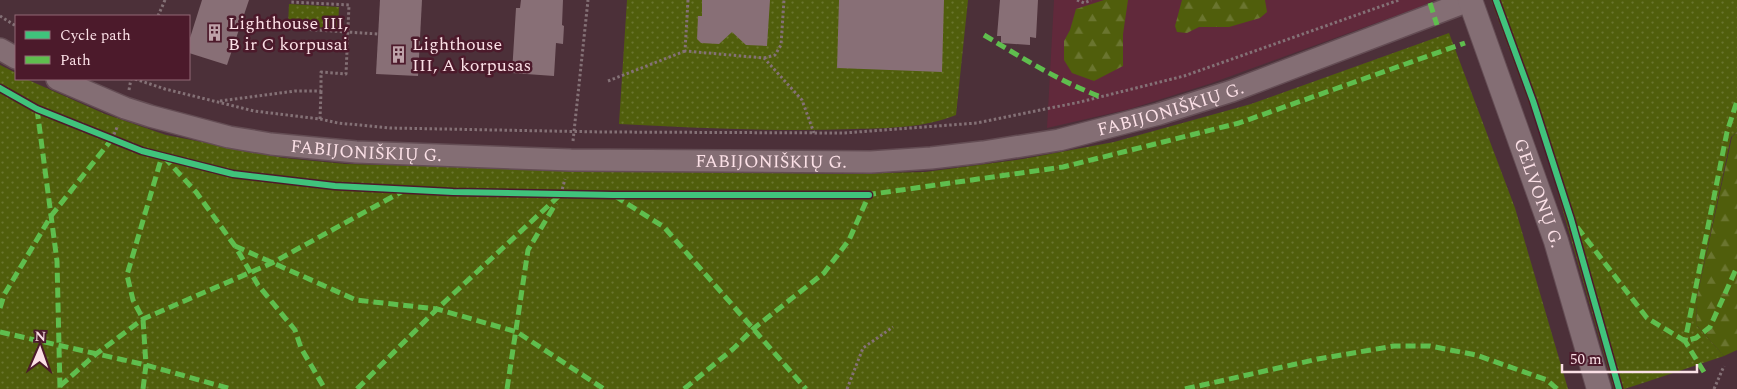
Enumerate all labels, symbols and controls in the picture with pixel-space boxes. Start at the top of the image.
place label: Lighthouse III, B ir C korpusai [228,10,348,58]
legend [15,15,190,80]
building icon: Lighthouse III, B ir C korpusai [204,23,224,43]
text: Cycle path [60,24,131,47]
place label: Lighthouse III, A korpusas [412,31,531,79]
building icon: Lighthouse III, A korpusas [388,44,408,64]
text: Path [60,49,91,72]
street label: FABIJONIŠKIŲ G. [1094,74,1248,143]
street label: FABIJONIŠKIŲ G. [289,132,442,169]
street label: GELVONŲ G. [1507,135,1571,251]
street label: FABIJONIŠKIŲ G. [695,147,847,175]
north arrow [15,324,65,374]
text: N [34,326,47,347]
scale bar [1562,342,1697,374]
text: 50 m [1570,348,1602,371]

